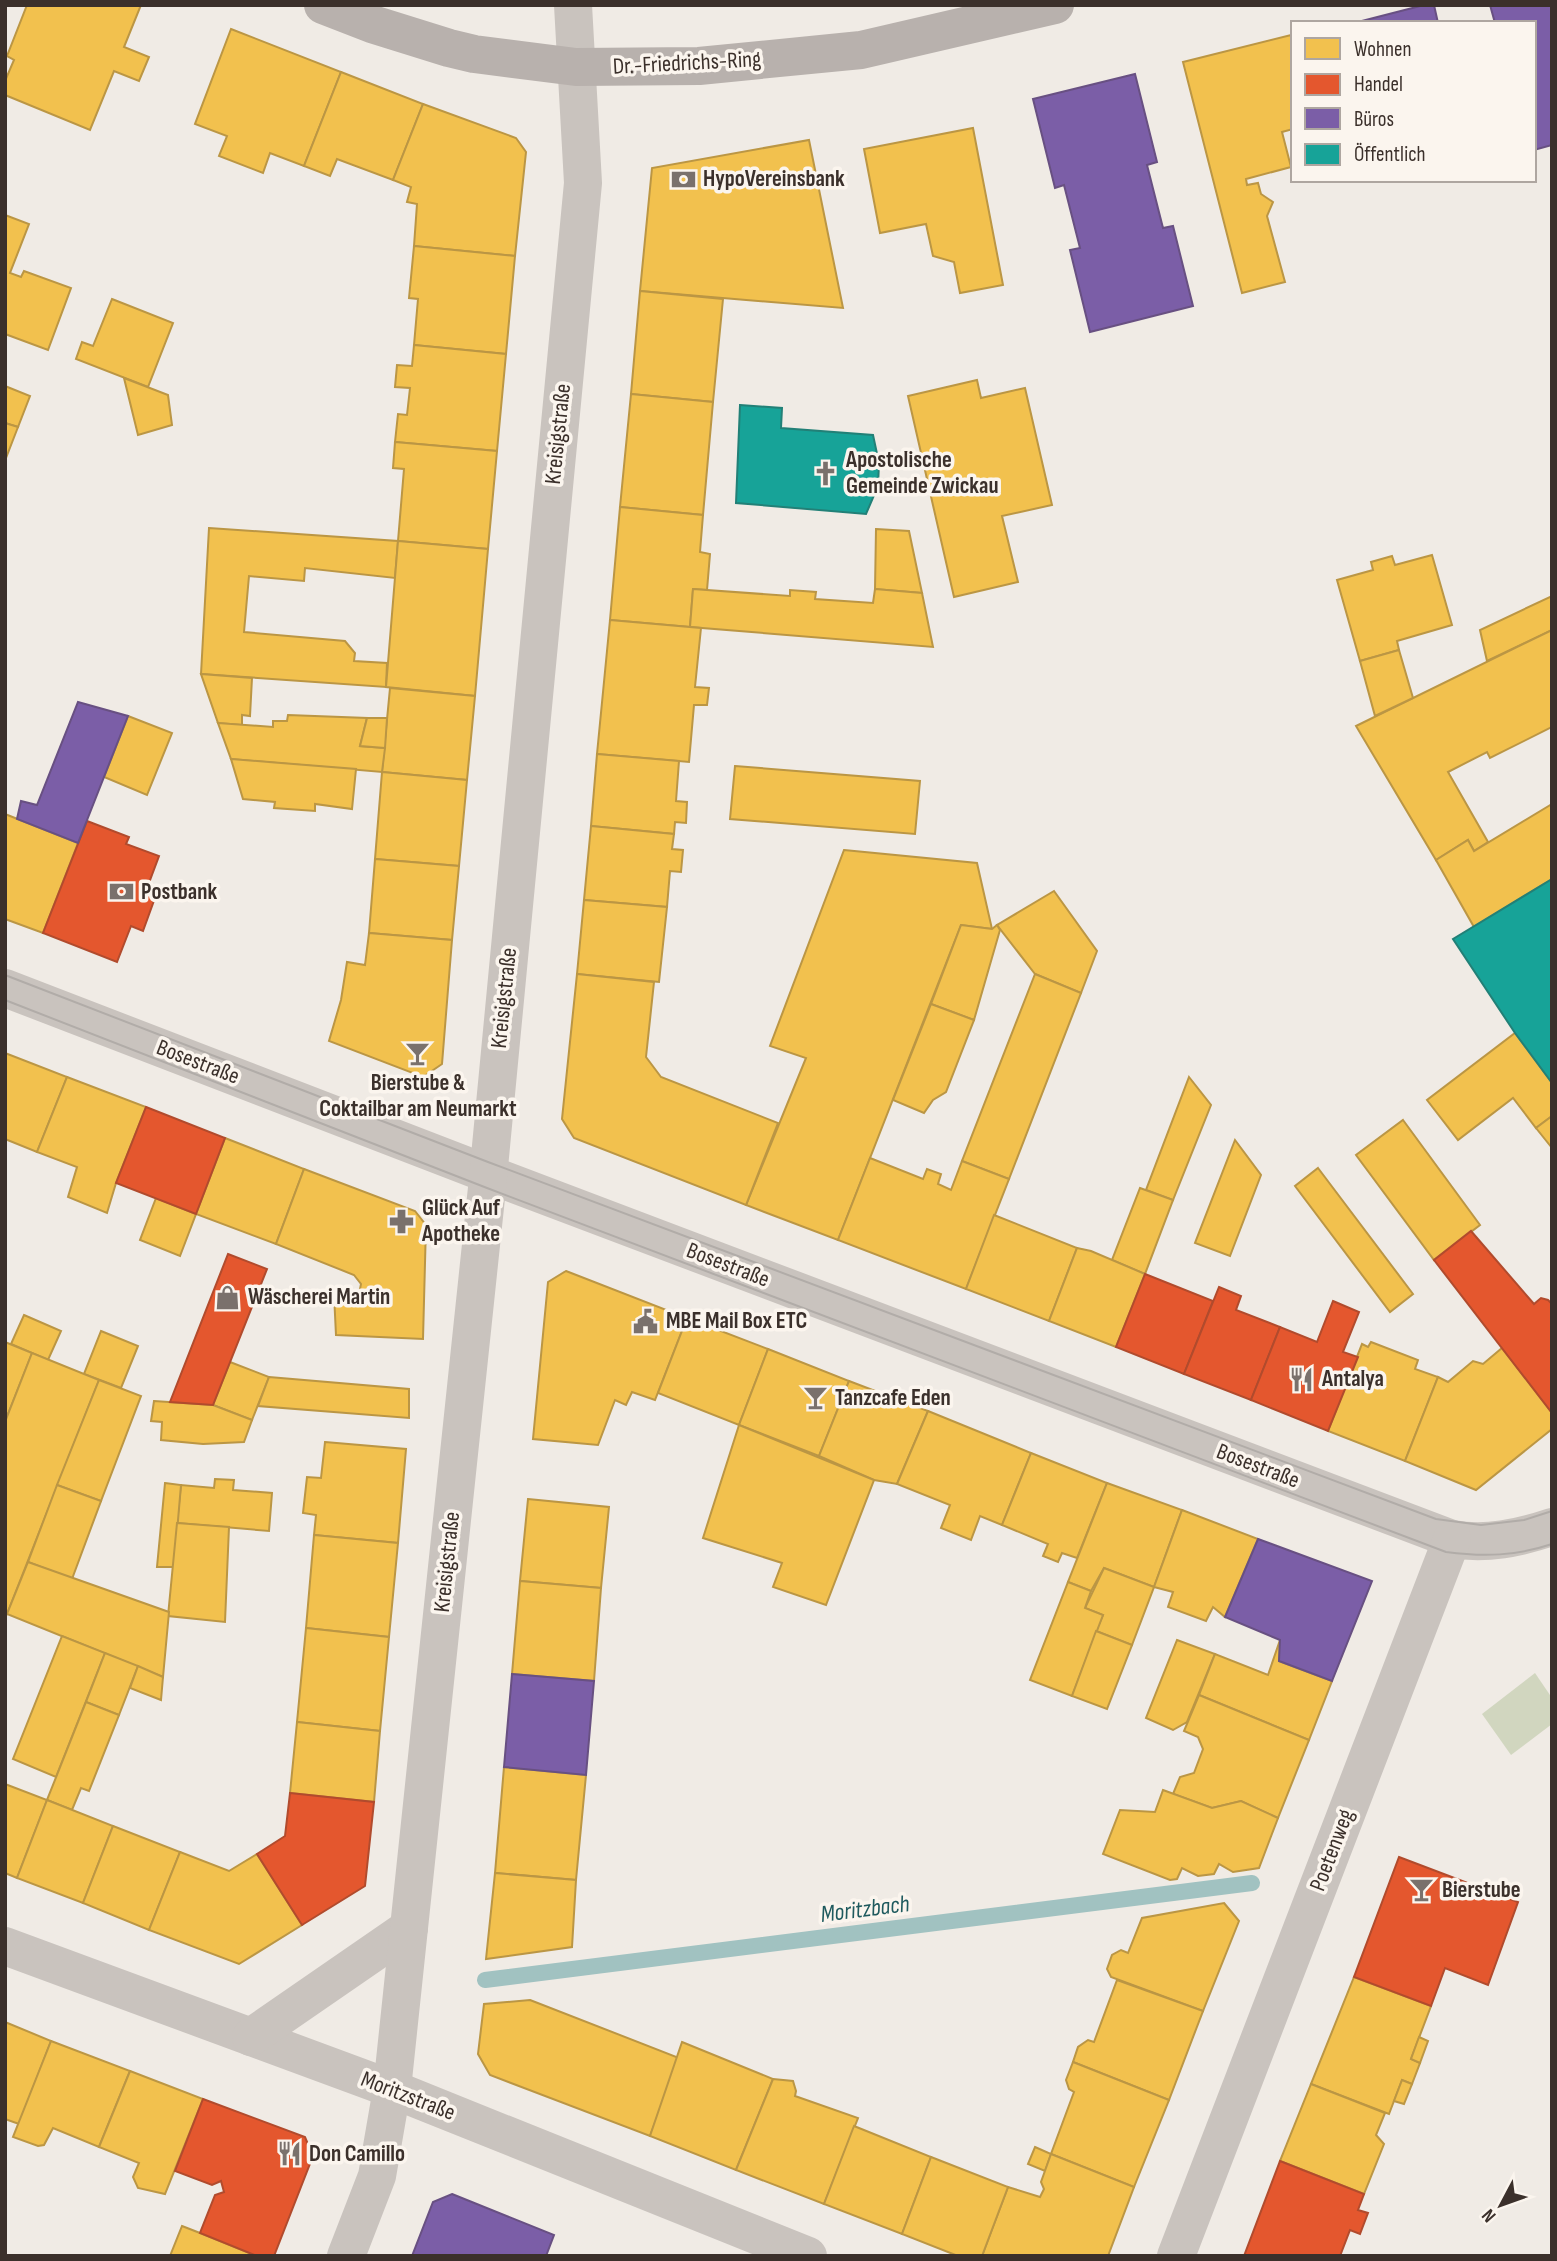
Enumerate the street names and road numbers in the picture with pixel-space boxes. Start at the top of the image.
street label: Dr.-Friedrichs-Ring [612,45,762,81]
street label: Kreisigstraße [539,382,577,486]
street label: Kreisigstraße [485,946,523,1050]
street label: Bosestraße [153,1033,243,1091]
street label: Bosestraße [683,1236,773,1294]
street label: Bosestraße [1213,1437,1303,1495]
street label: Kreisigstraße [428,1510,466,1614]
street label: Poetenweg [1304,1805,1360,1895]
street label: Moritzstraße [357,2065,459,2127]

